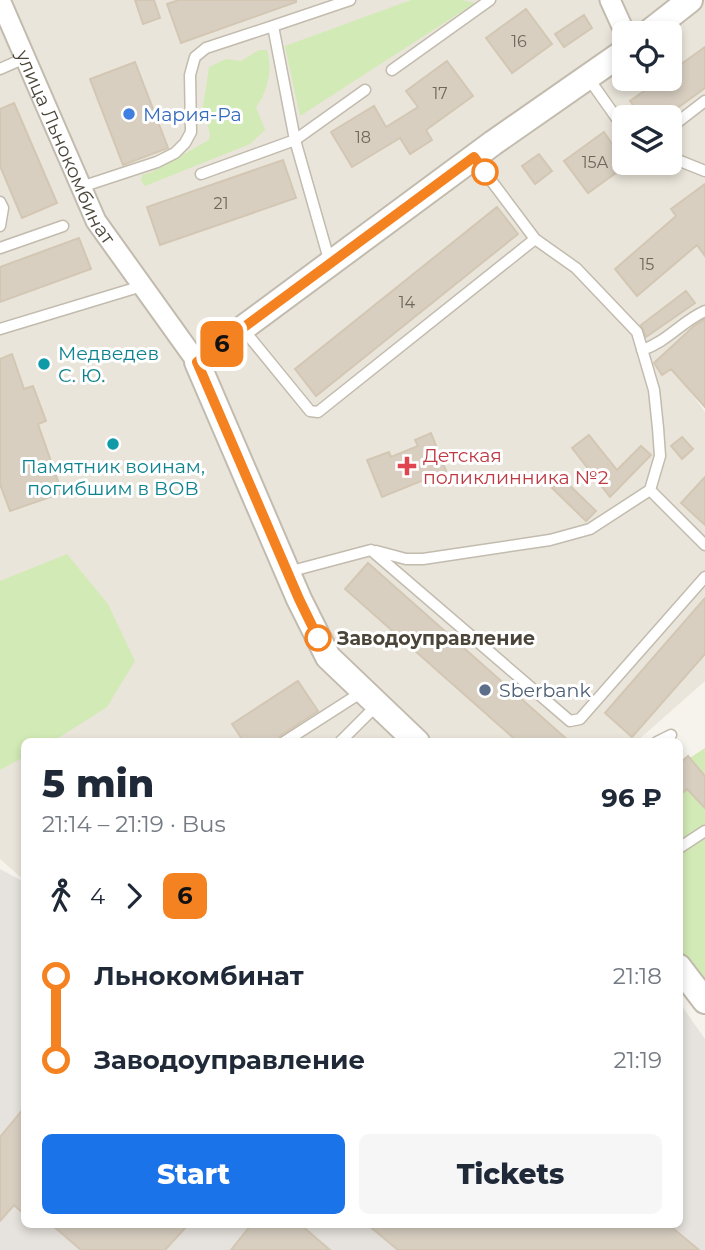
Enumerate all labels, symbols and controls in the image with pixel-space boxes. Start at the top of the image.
map controls [612,21,682,175]
button: locate [612,21,682,91]
house number: 16 [511,32,527,51]
street label: улица Льнокомбинат [11,45,120,249]
house number: 17 [432,84,448,103]
place label: Мария-Ра [143,103,242,126]
button: layers [612,105,682,175]
marker: Мария-Ра [121,106,137,122]
house number: 18 [355,128,371,147]
house number: 15А [582,153,608,172]
unlabelled marker [472,159,498,185]
house number: 21 [214,194,228,213]
house number: 15 [640,255,654,274]
house number: 14 [399,293,416,312]
line badge: 6 [199,321,245,367]
text: 6 [214,329,230,358]
place label: Медведев С. Ю. [58,342,159,387]
marker: Медведев С. Ю. [36,356,52,372]
marker: Памятник воинам, погибшим в ВОВ [105,436,121,452]
place label: Детская поликлинника №2 [423,444,609,489]
place label: Памятник воинам, погибшим в ВОВ [21,455,205,500]
marker: Детская поликлинника №2 [397,456,417,476]
marker: Заводоуправление [305,625,331,651]
place label: Заводоуправление [336,627,535,650]
place label: Sberbank [499,679,591,702]
marker: Sberbank [477,682,493,698]
text: 5 min [42,760,154,807]
text: 96 ₽ [601,782,662,814]
text: 21:14 – 21:19 · Bus [42,810,226,838]
icon: walk [42,877,80,915]
icon: forward [115,877,153,915]
text: 6 [177,881,193,910]
text: 4 [90,882,105,910]
text: Льнокомбинат [94,960,304,992]
text: 21:18 [613,962,662,990]
text: Заводоуправление [94,1044,365,1076]
text: 21:19 [613,1046,662,1074]
button: Start [42,1134,345,1214]
button: Tickets [359,1134,662,1214]

